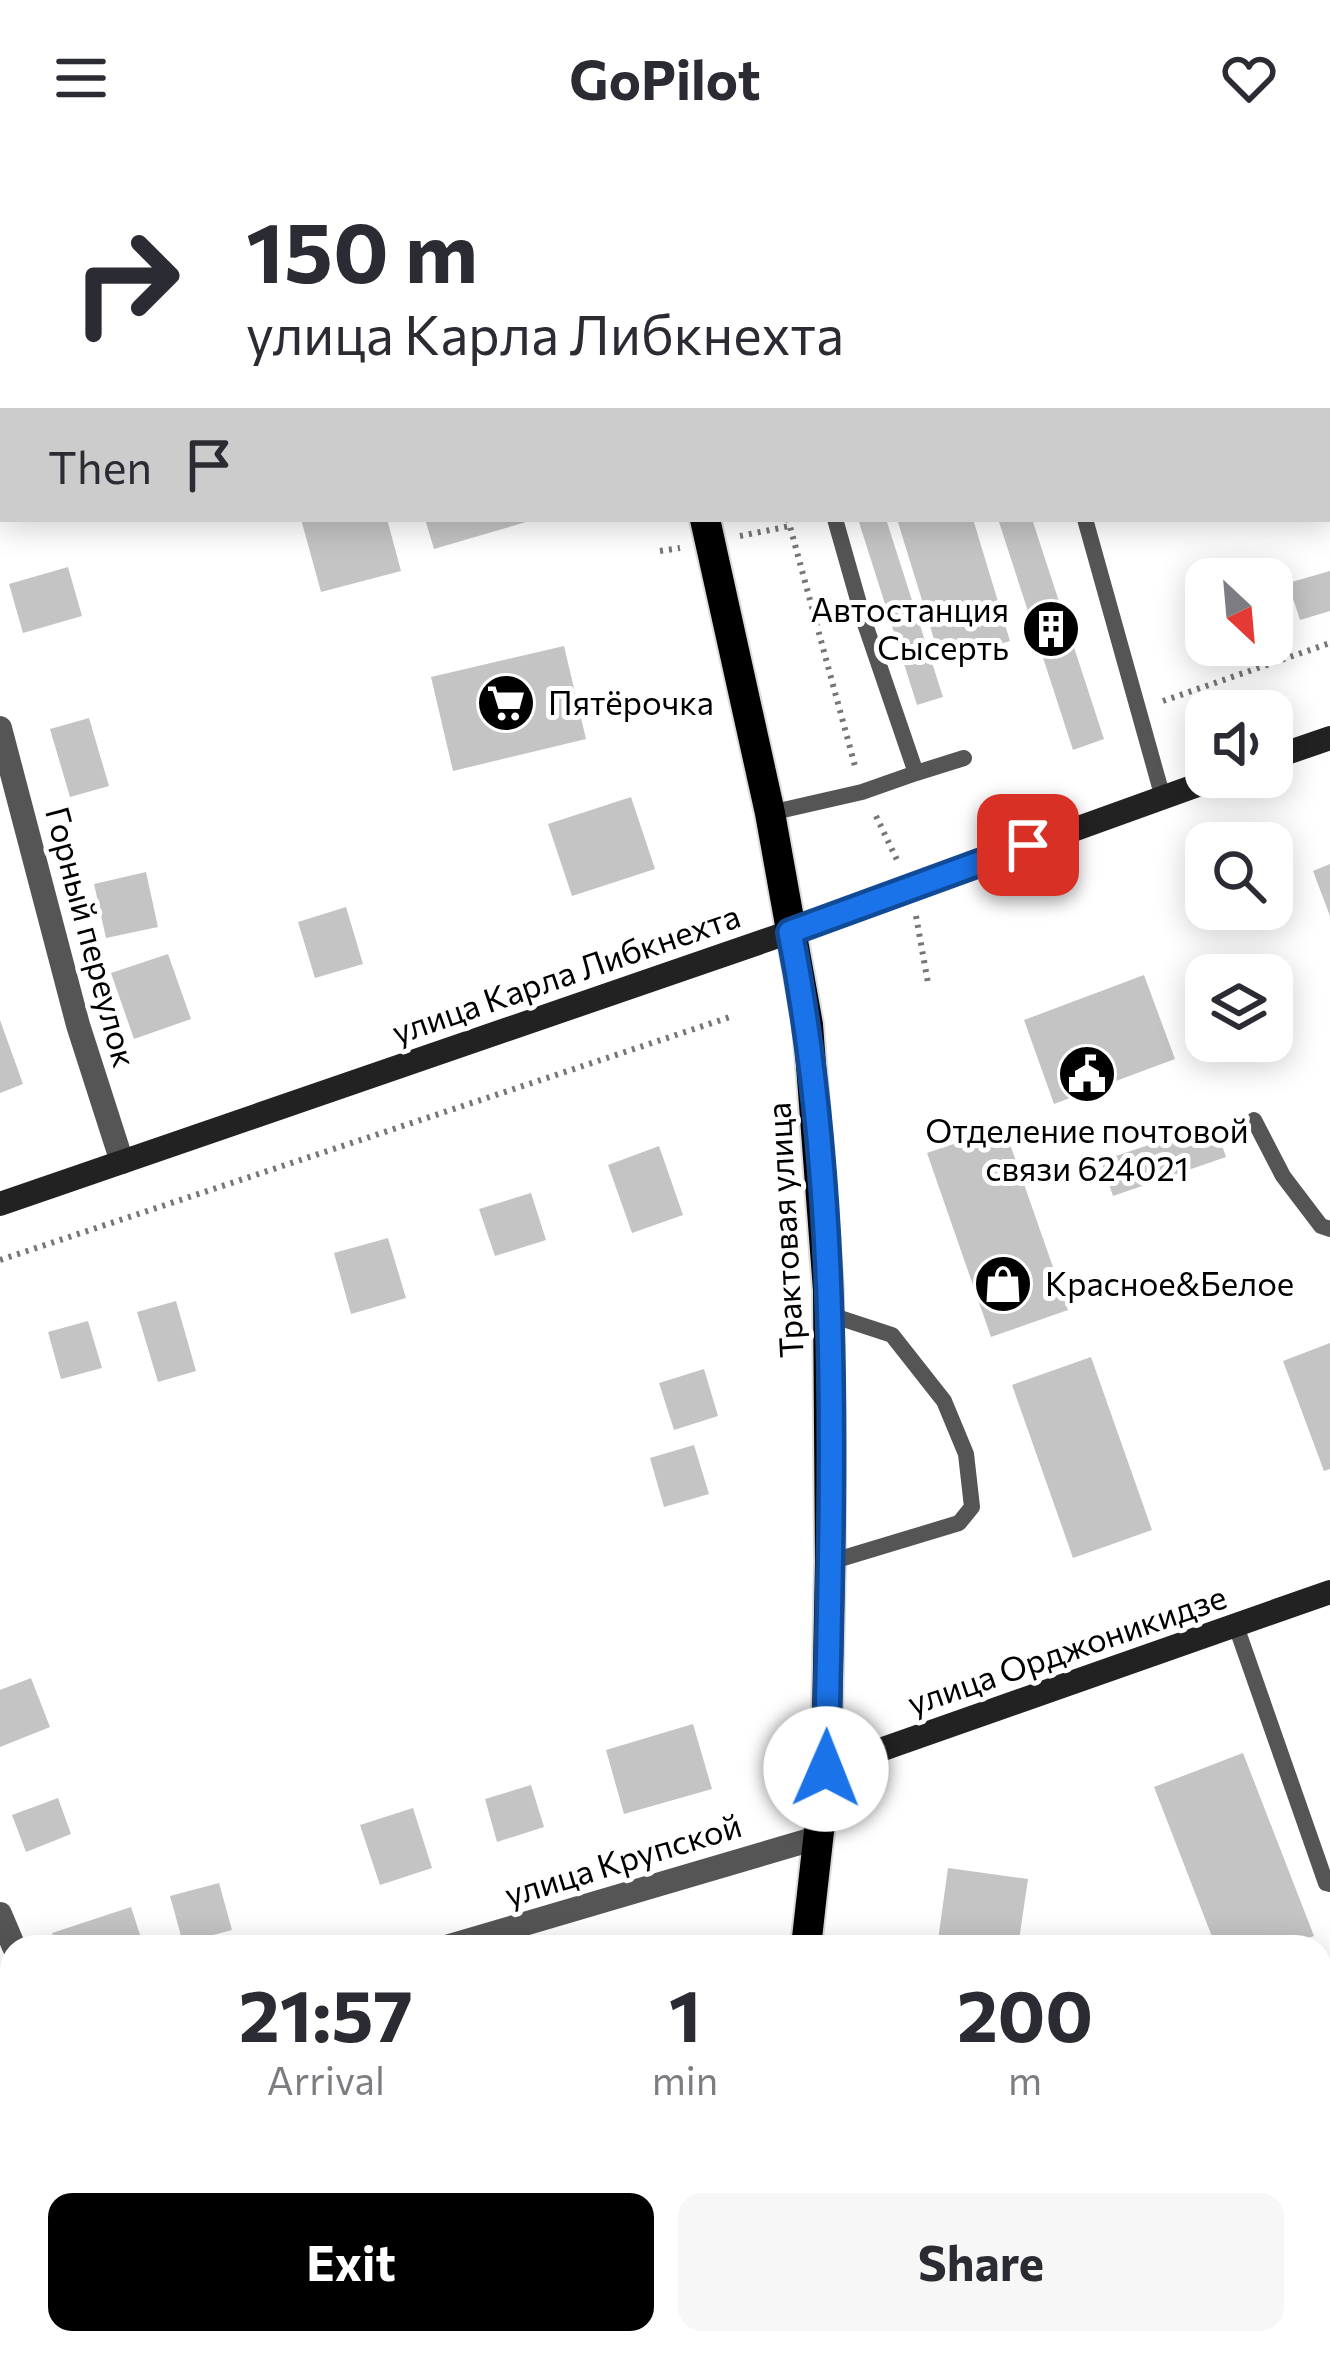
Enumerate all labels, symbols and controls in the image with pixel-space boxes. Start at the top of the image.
icon: menu [48,45,114,111]
text: GoPilot [569,45,761,111]
icon: heart [1216,45,1282,111]
text: 150 m [246,198,478,300]
icon: right [48,204,204,360]
text: улица Карла Либкнехта [246,300,844,366]
icon: arrive [176,432,242,498]
text: Then [48,438,152,493]
north arrow [1185,558,1293,666]
map controls [1185,558,1293,1062]
place label: Автостанция Сысерть [811,588,1009,667]
building icon: Автостанция Сысерть [1020,598,1082,660]
supermarket icon: Пятёрочка [475,672,537,734]
place label: Пятёрочка [548,681,714,722]
button: sound [1185,690,1293,798]
pin [977,794,1079,896]
street label: Горный переулок [38,802,147,1071]
icon: arrive [995,812,1061,878]
button: search [1185,822,1293,930]
street label: улица Карла Либкнехта [386,894,745,1051]
button: layers [1185,954,1293,1062]
public building icon: Отделение почтовой связи 624021 [1056,1043,1118,1105]
street label: Трактовая улица [756,1101,811,1359]
place label: Отделение почтовой связи 624021 [925,1109,1249,1188]
shop icon: Красное&Белое [972,1253,1034,1315]
place label: Красное&Белое [1045,1262,1294,1303]
street label: улица Орджоникидзе [902,1575,1231,1722]
position arrow [763,1706,889,1832]
street label: улица Крупской [499,1803,746,1914]
text: 21:57 [239,1969,413,2057]
text: 1 [669,1969,701,2057]
text: 200 [957,1969,1093,2057]
text: Arrival [267,2055,385,2103]
text: min [652,2055,718,2103]
text: m [1008,2055,1042,2103]
button: Exit [48,2193,654,2331]
button: Share [678,2193,1284,2331]

